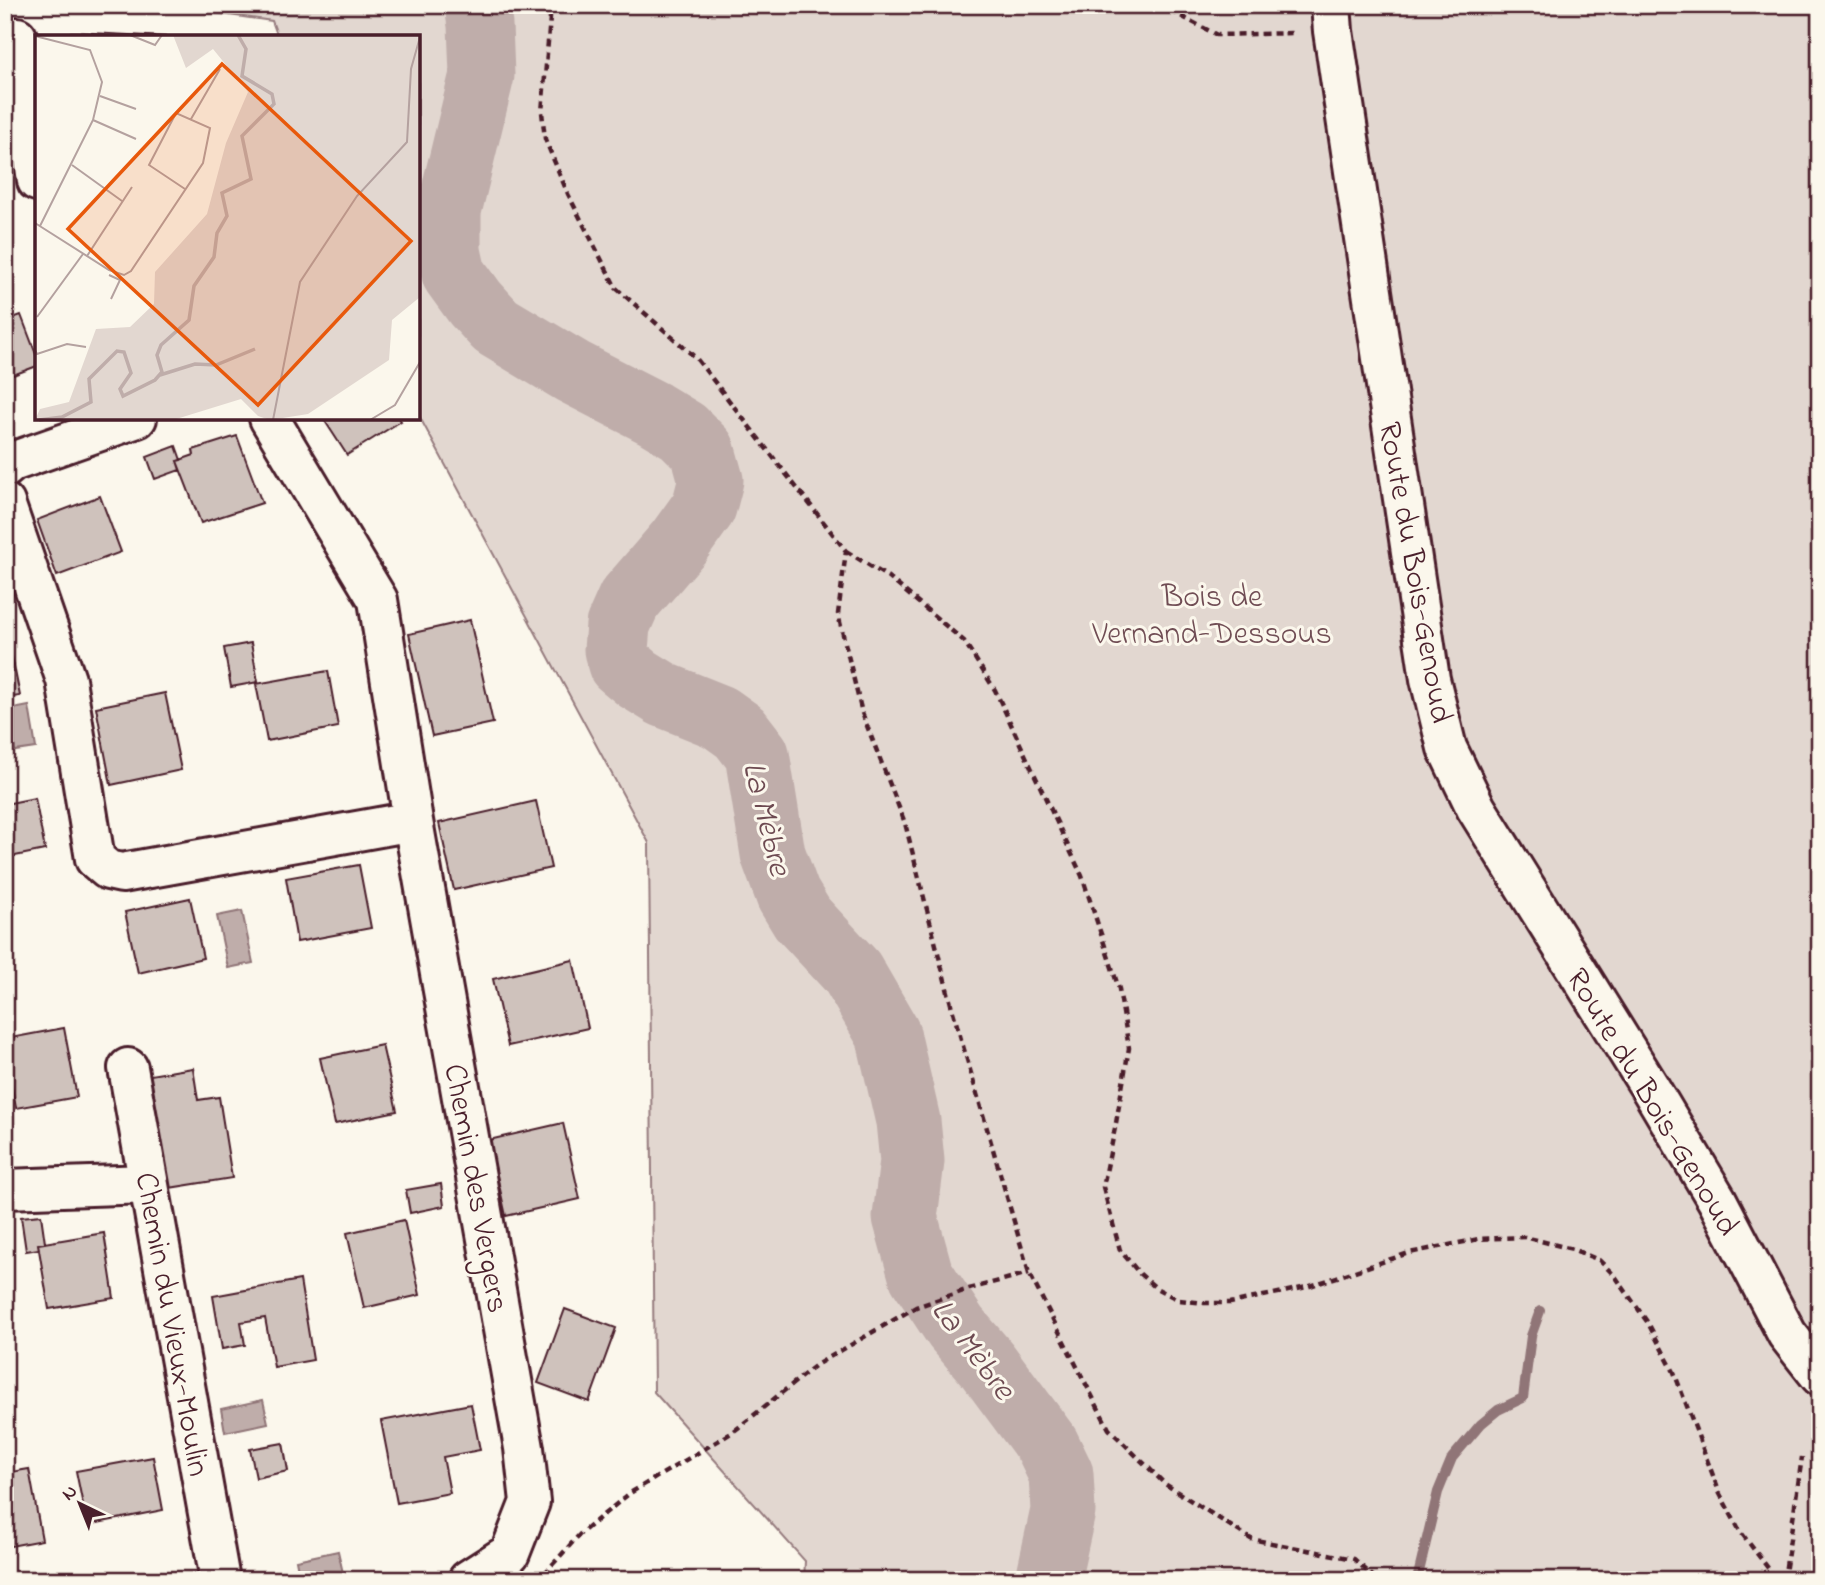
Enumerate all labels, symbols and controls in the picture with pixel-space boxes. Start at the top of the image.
inset map [35,35,420,420]
street label: Route du Bois-Genoud [1364,418,1463,727]
park label: Bois de Vernand-Dessous [1091,575,1332,659]
water label: La Mèbre [728,757,803,882]
street label: Route du Bois-Genoud [1552,960,1750,1246]
street label: Chemin des Vergers [430,1060,520,1317]
street label: Chemin du Vieux-Moulin [121,1169,220,1480]
water label: La Mèbre [918,1290,1026,1412]
north arrow [46,1470,116,1540]
text: N [56,1479,84,1508]

